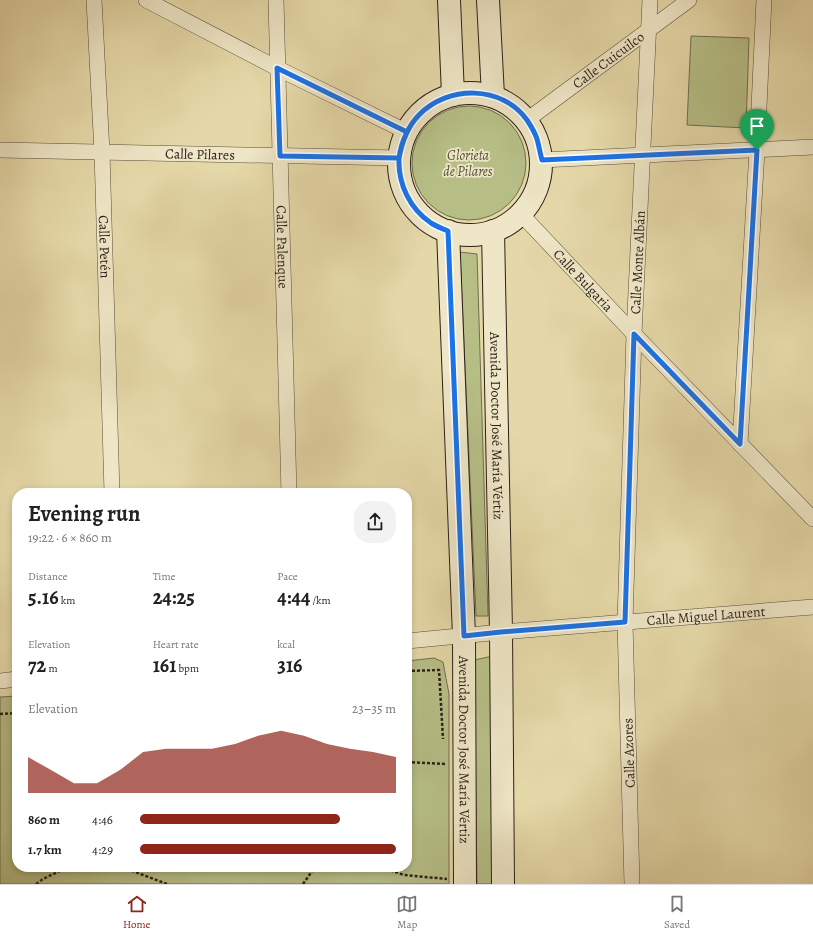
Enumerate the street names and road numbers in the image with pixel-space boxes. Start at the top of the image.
street label: Calle Cuicuilco [568,27,648,93]
street label: Calle Pilares [165,144,235,164]
street label: Calle Palenque [272,205,293,289]
street label: Calle Monte Albán [625,210,649,315]
street label: Calle Petén [94,215,115,279]
street label: Calle Bulgaria [549,245,618,316]
street label: Avenida Doctor José María Vértiz [485,331,508,520]
street label: Calle Miguel Laurent [646,601,766,630]
street label: Avenida Doctor José María Vértiz [455,655,474,844]
street label: Calle Azores [618,718,640,788]

